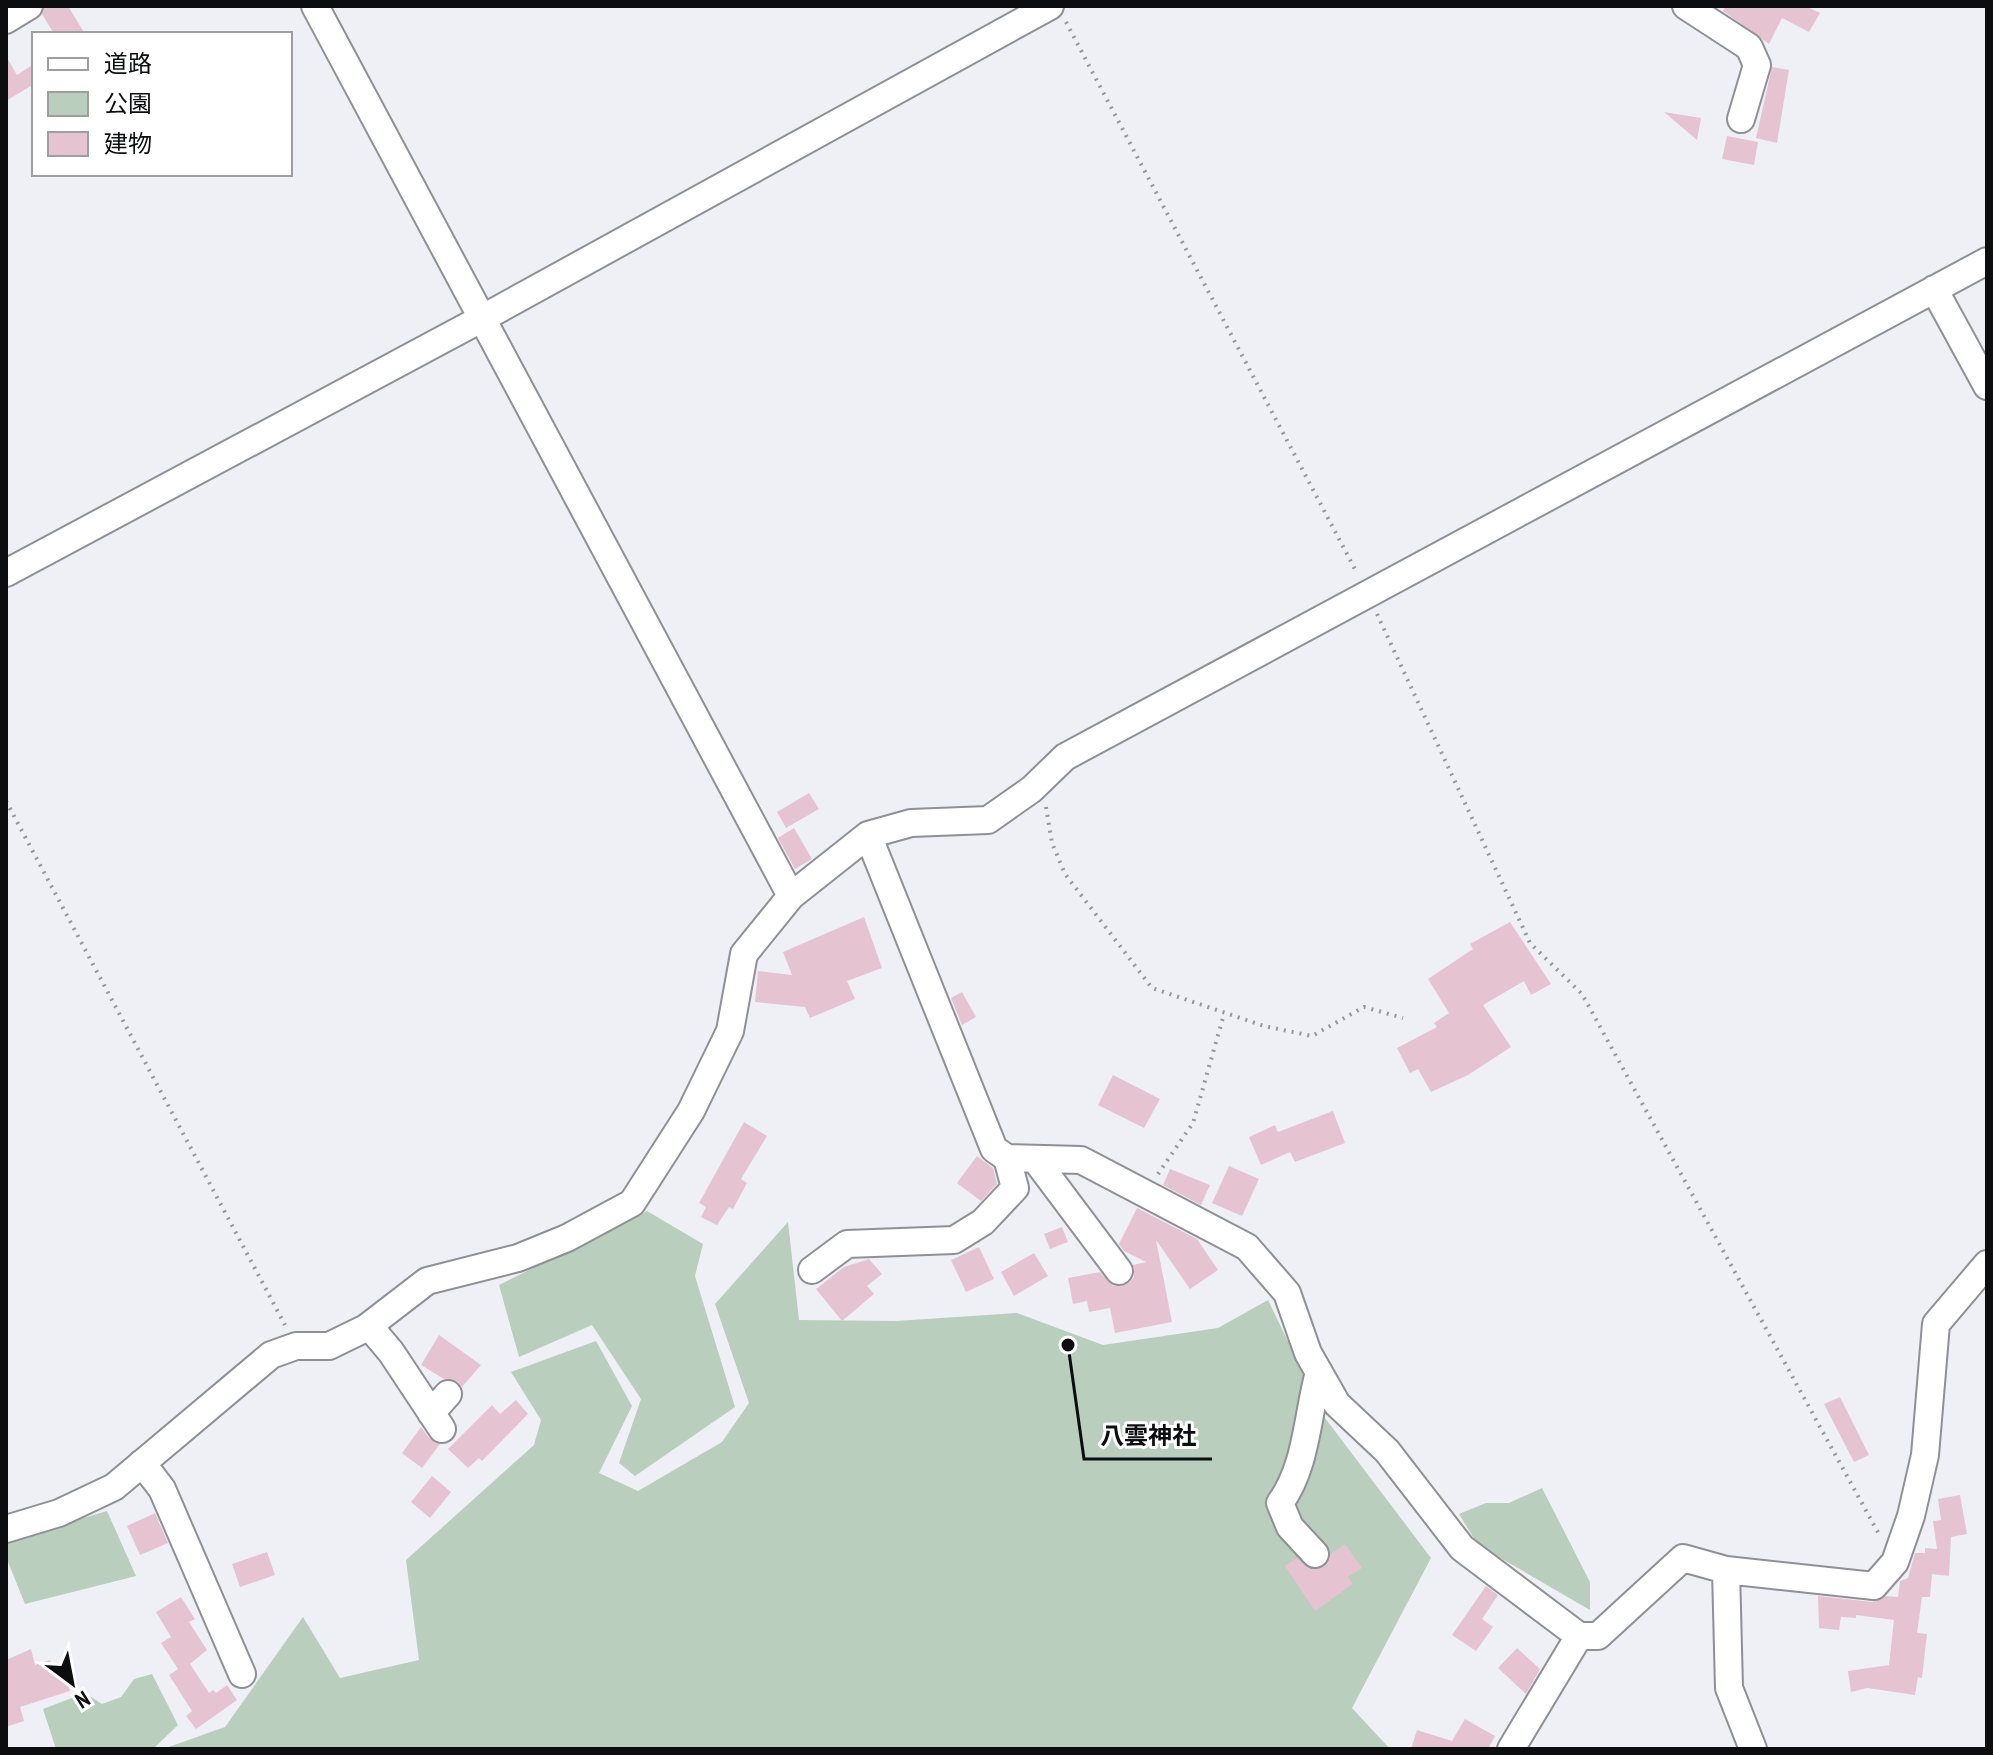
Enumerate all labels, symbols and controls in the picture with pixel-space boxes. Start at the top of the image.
legend [32,32,292,176]
text: 道路 [104,48,152,79]
text: 公園 [104,88,152,119]
text: 建物 [104,128,152,159]
callout: 八雲神社 [1084,1411,1212,1459]
text: 八雲神社 [1100,1420,1196,1451]
north arrow [32,1643,112,1723]
text: N [70,1685,95,1715]

